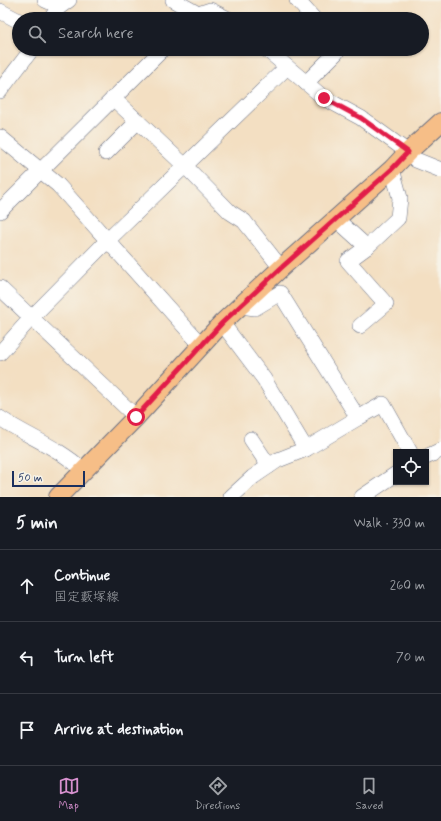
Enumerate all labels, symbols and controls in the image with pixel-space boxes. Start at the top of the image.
search box [12,12,429,56]
icon: search [26,23,48,45]
text: Search here [58,24,134,44]
route end [315,89,333,107]
route start [127,408,145,426]
map controls [393,449,429,485]
button: locate [393,449,429,485]
scale bar [12,469,85,488]
text: 50 m [18,471,43,485]
text: 5 min [16,512,58,534]
text: Walk · 330 m [354,515,425,532]
text: Continue [54,566,110,586]
icon: ahead [16,575,38,597]
text: 260 m [390,577,425,594]
text: 国定藪塚線 [54,589,119,606]
icon: left [16,647,38,669]
text: Turn left [54,648,114,668]
text: 70 m [396,649,425,666]
icon: arrive [16,719,38,741]
text: Arrive at destination [54,720,183,740]
tab: Map [58,775,80,813]
tab: Directions [195,775,240,813]
tab: Saved [356,775,383,813]

